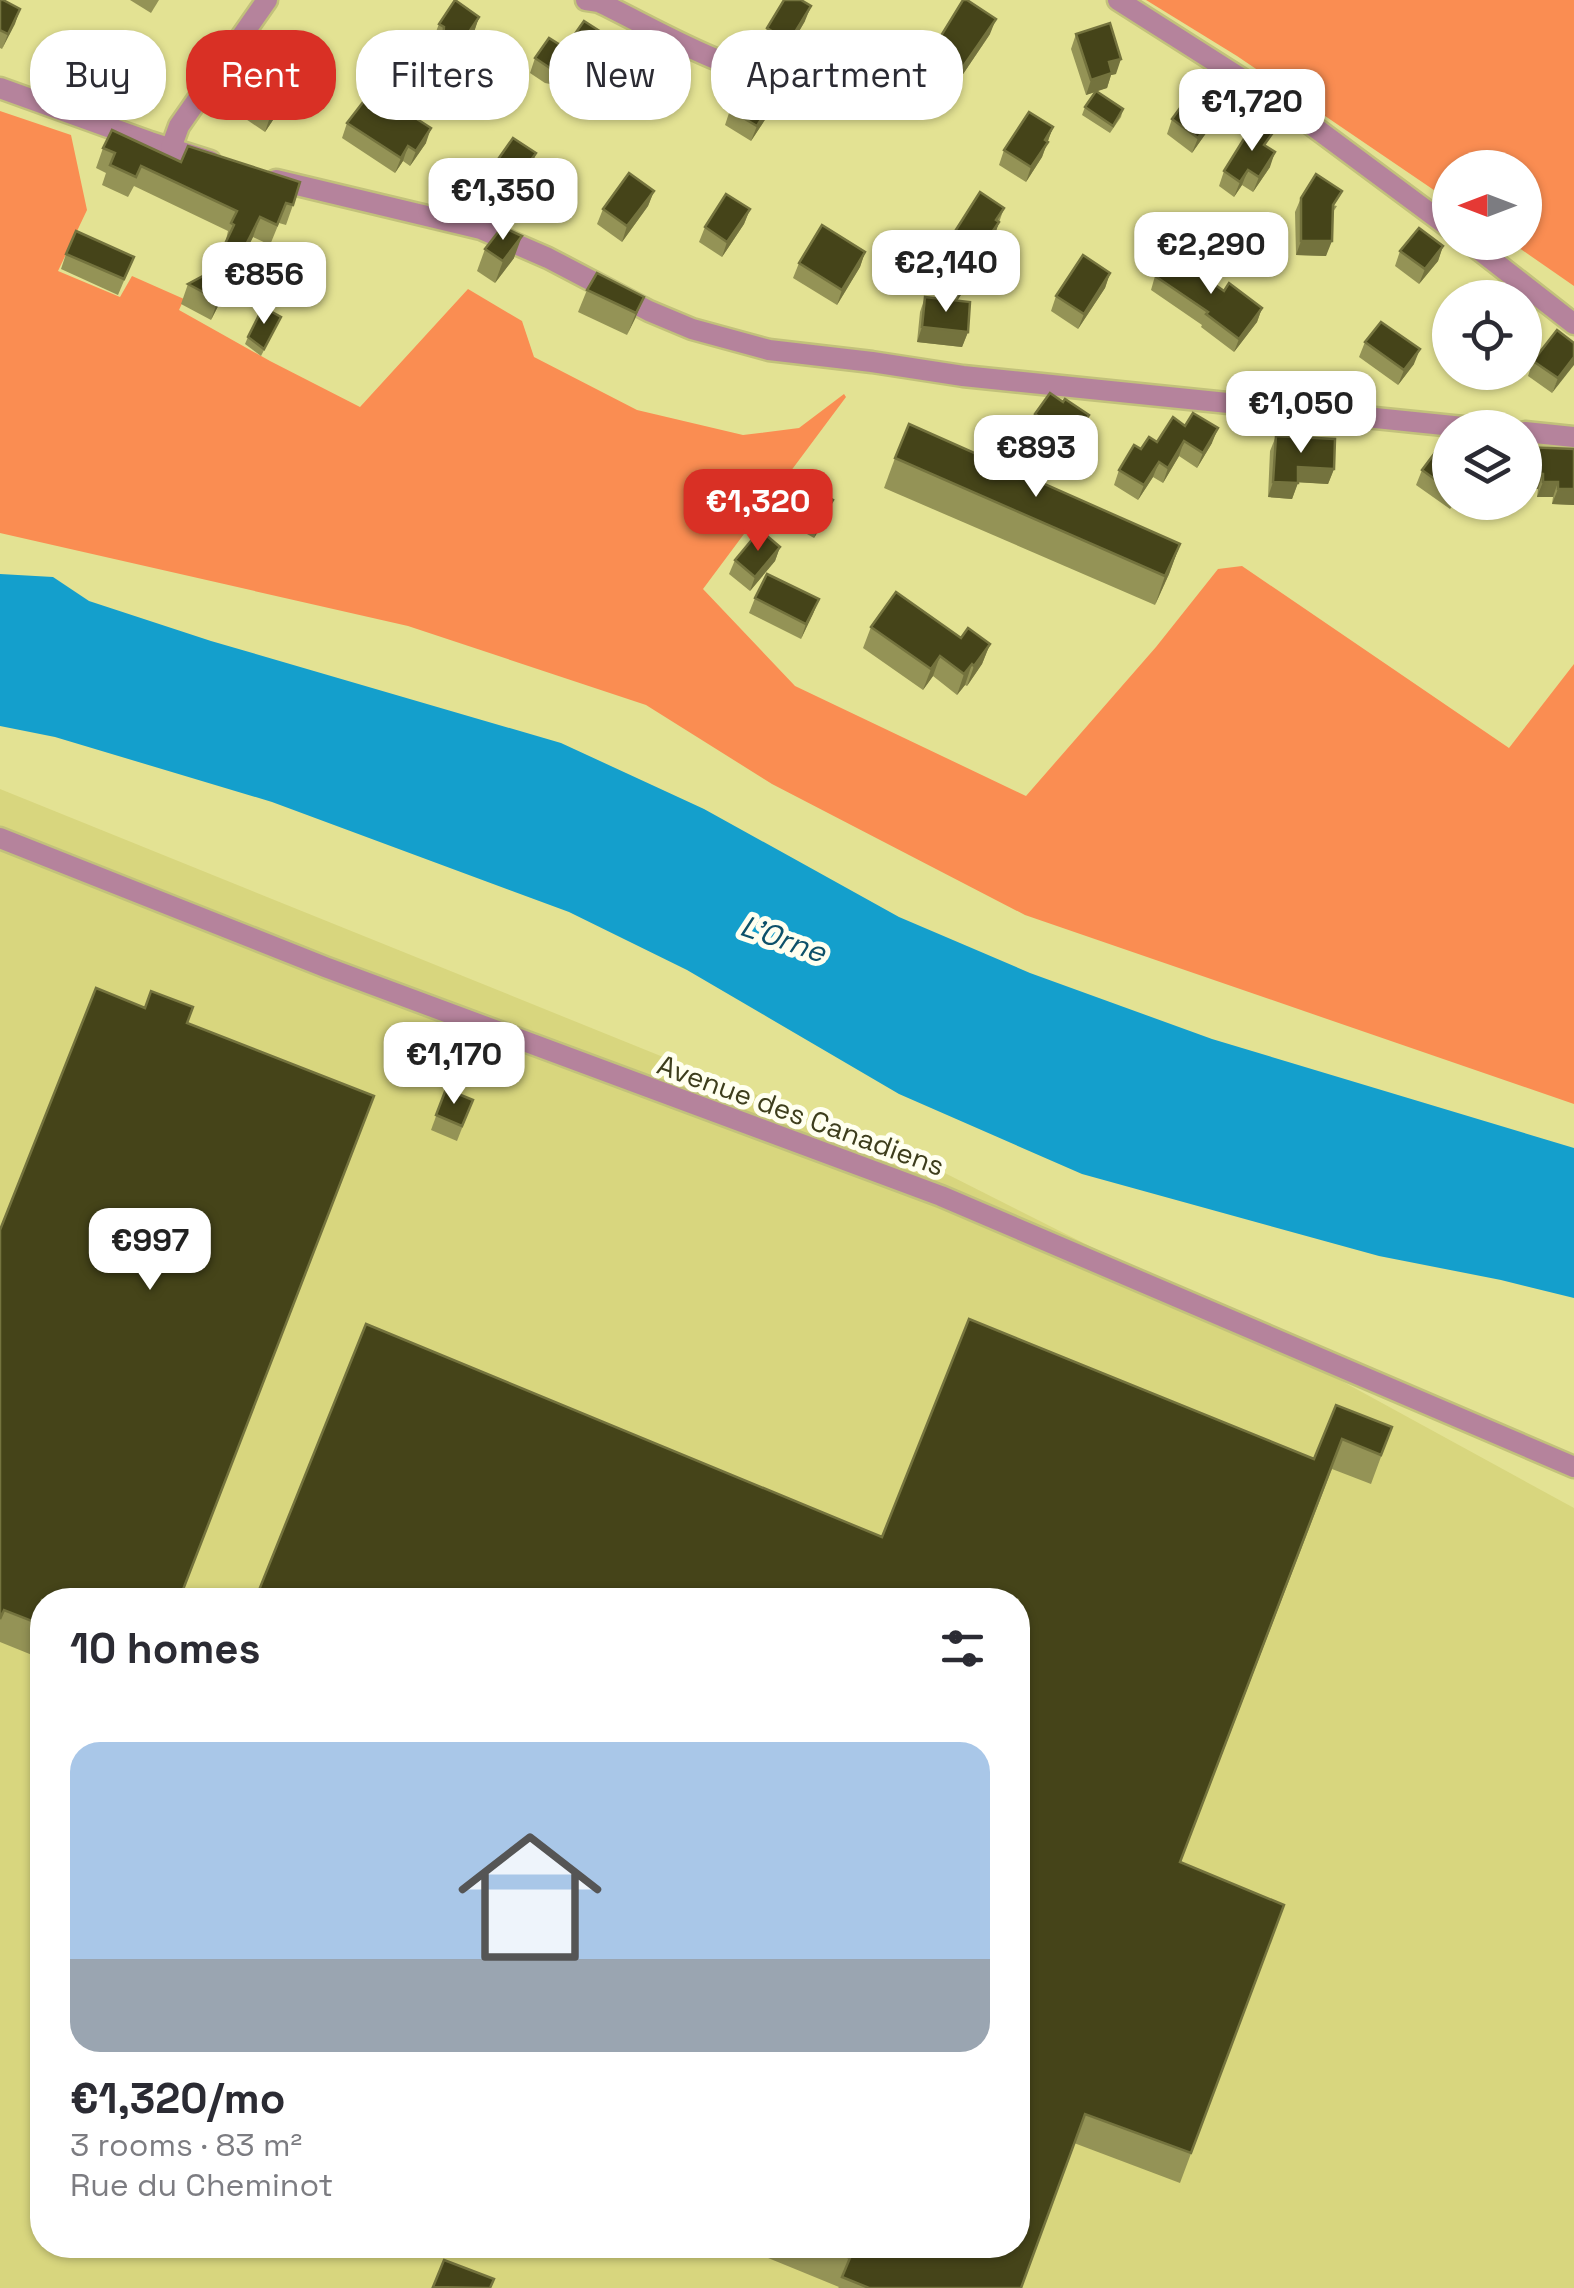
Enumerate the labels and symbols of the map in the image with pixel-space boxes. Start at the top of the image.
pin: €1,720 [1171,69,1333,154]
north arrow [1432,150,1542,260]
pin: €1,350 [422,158,584,243]
pin: €2,290 [1130,212,1292,297]
pin: €2,140 [865,230,1027,315]
pin: €856 [205,242,323,327]
pin: €1,050 [1220,371,1382,456]
pin: €893 [977,415,1095,500]
pin: €1,320 [677,469,839,554]
water label: L'Orne [735,906,832,972]
pin: €1,170 [373,1022,535,1107]
street label: Avenue des Canadiens [652,1046,950,1184]
pin: €997 [91,1208,209,1293]

